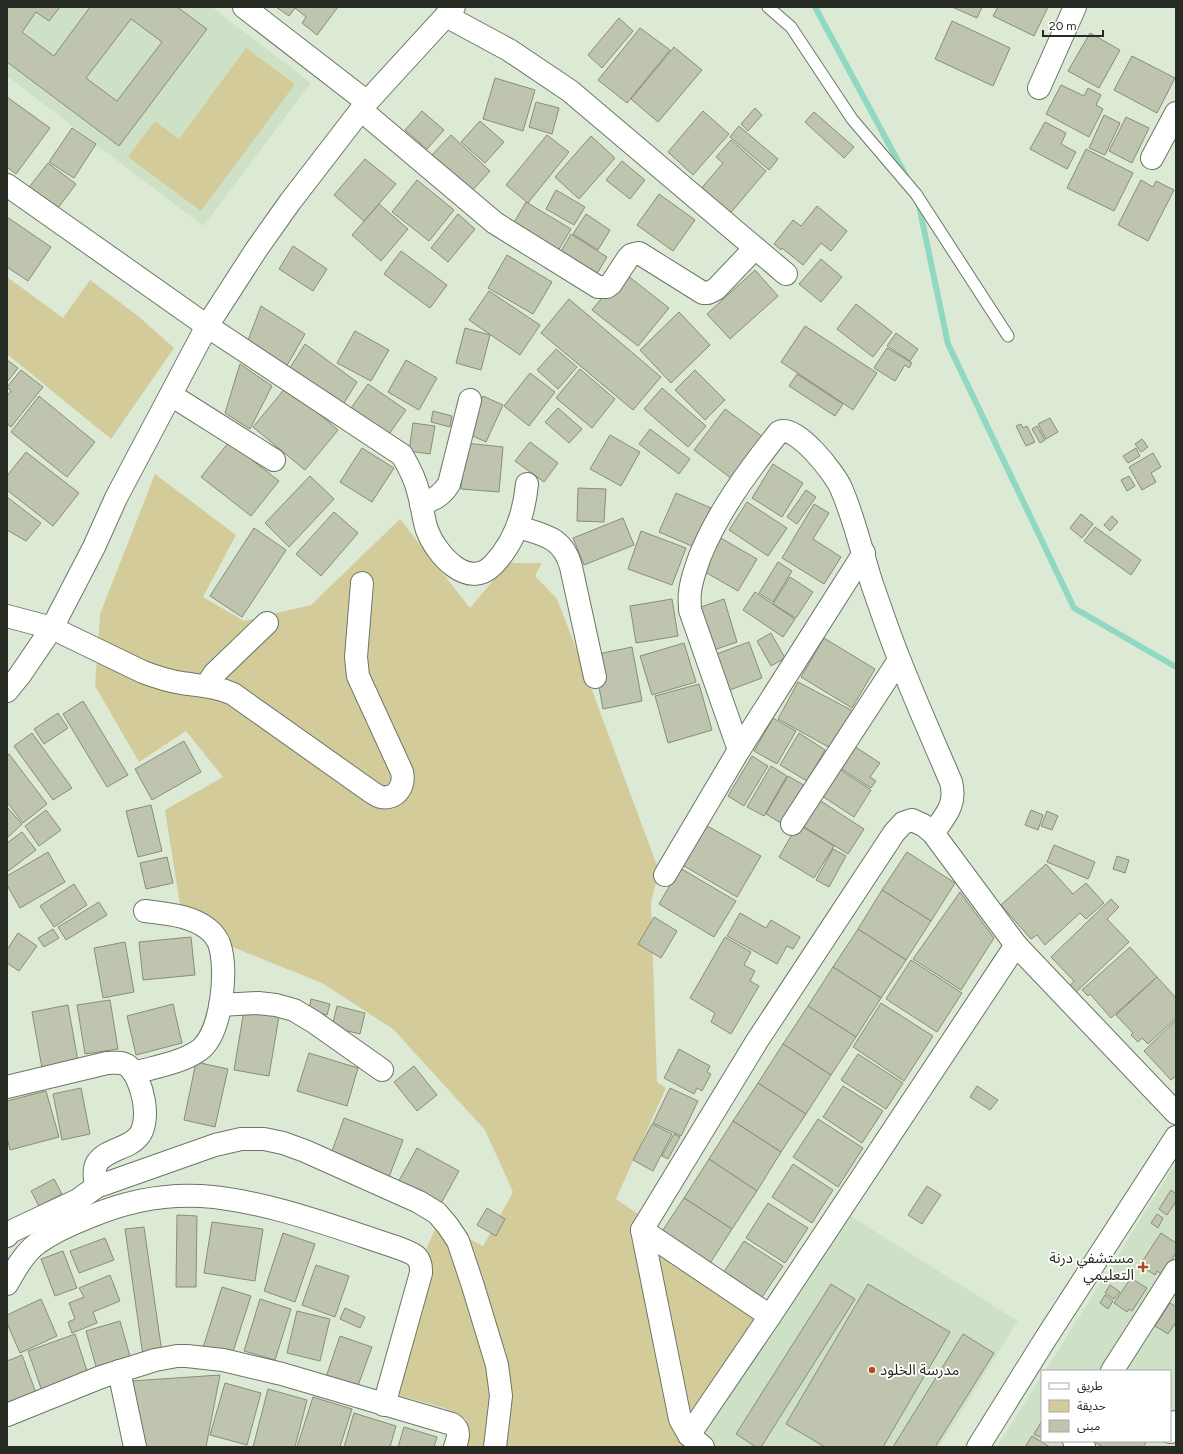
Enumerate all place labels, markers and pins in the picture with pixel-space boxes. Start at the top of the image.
place label: مستشفي درنة التعليمي [1049,1249,1134,1286]
marker: مستشفي درنة التعليمي [1137,1261,1149,1273]
place label: مدرسة الخلود [880,1361,959,1379]
marker: مدرسة الخلود [867,1365,877,1375]

